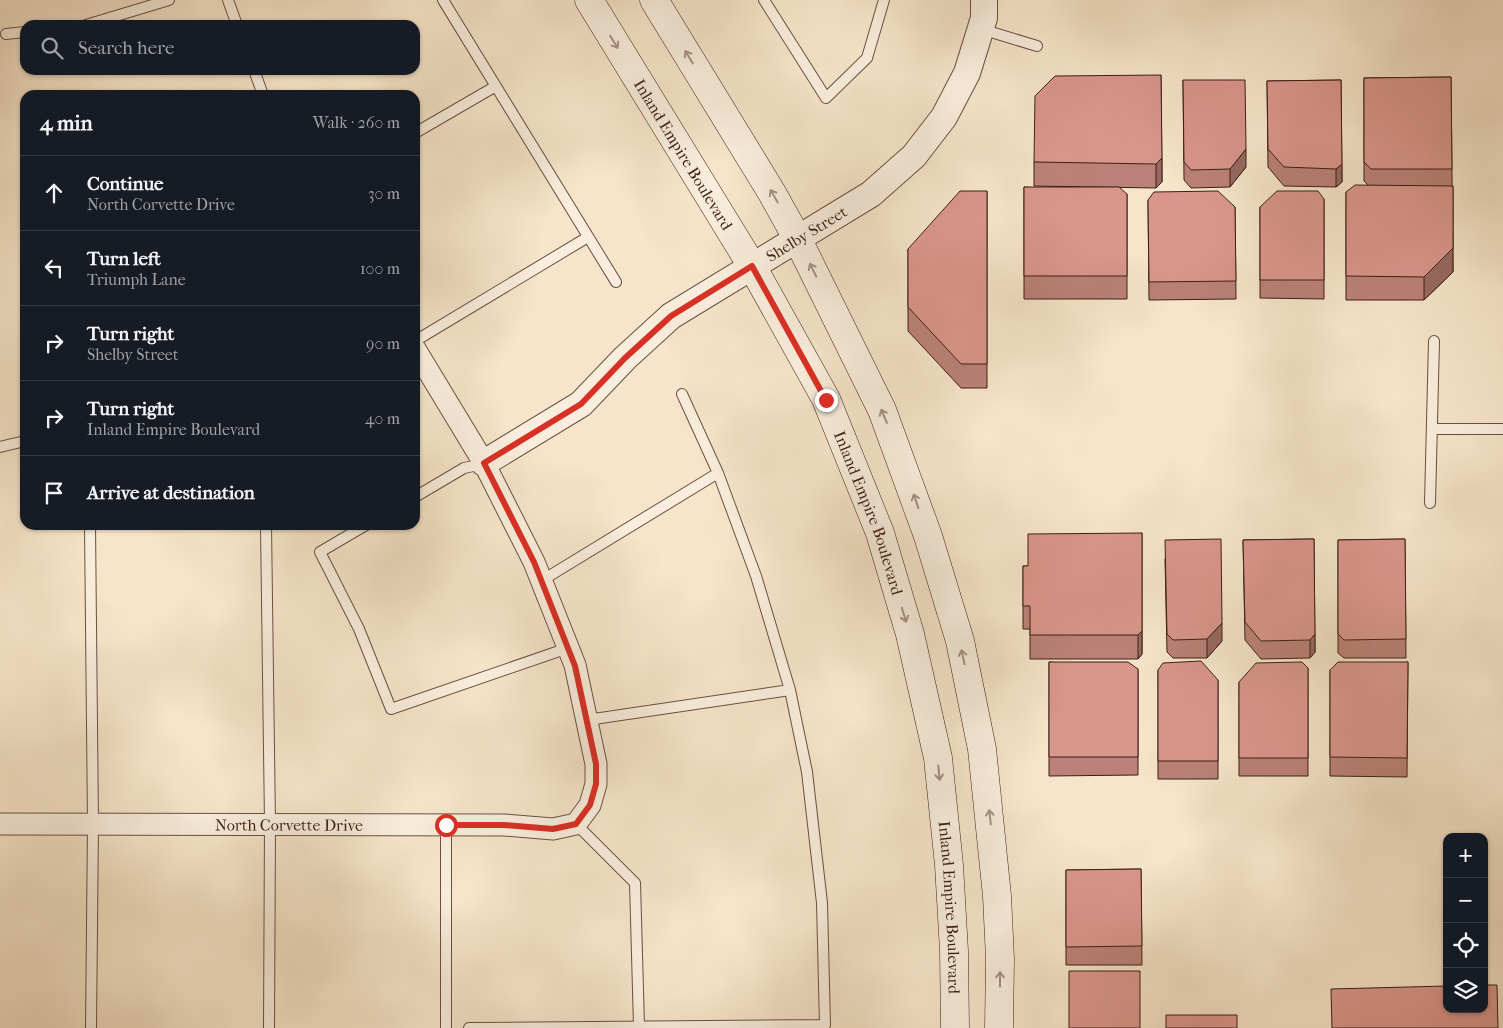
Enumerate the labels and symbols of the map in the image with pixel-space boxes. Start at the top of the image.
one-way arrow [610,34,620,48]
one-way arrow [683,51,693,65]
street label: Inland Empire Boulevard [630,75,737,233]
one-way arrow [768,189,778,203]
street label: Shelby Street [762,201,851,265]
one-way arrow [808,263,817,278]
route end [815,389,838,412]
one-way arrow [879,409,889,424]
street label: Inland Empire Boulevard [830,428,907,597]
one-way arrow [911,494,921,510]
one-way arrow [899,606,909,622]
one-way arrow [958,649,967,665]
one-way arrow [934,765,944,781]
one-way arrow [985,809,995,825]
route start [435,814,458,837]
street label: North Corvette Drive [215,815,363,834]
street label: Inland Empire Boulevard [935,820,964,994]
one-way arrow [995,972,1005,988]

